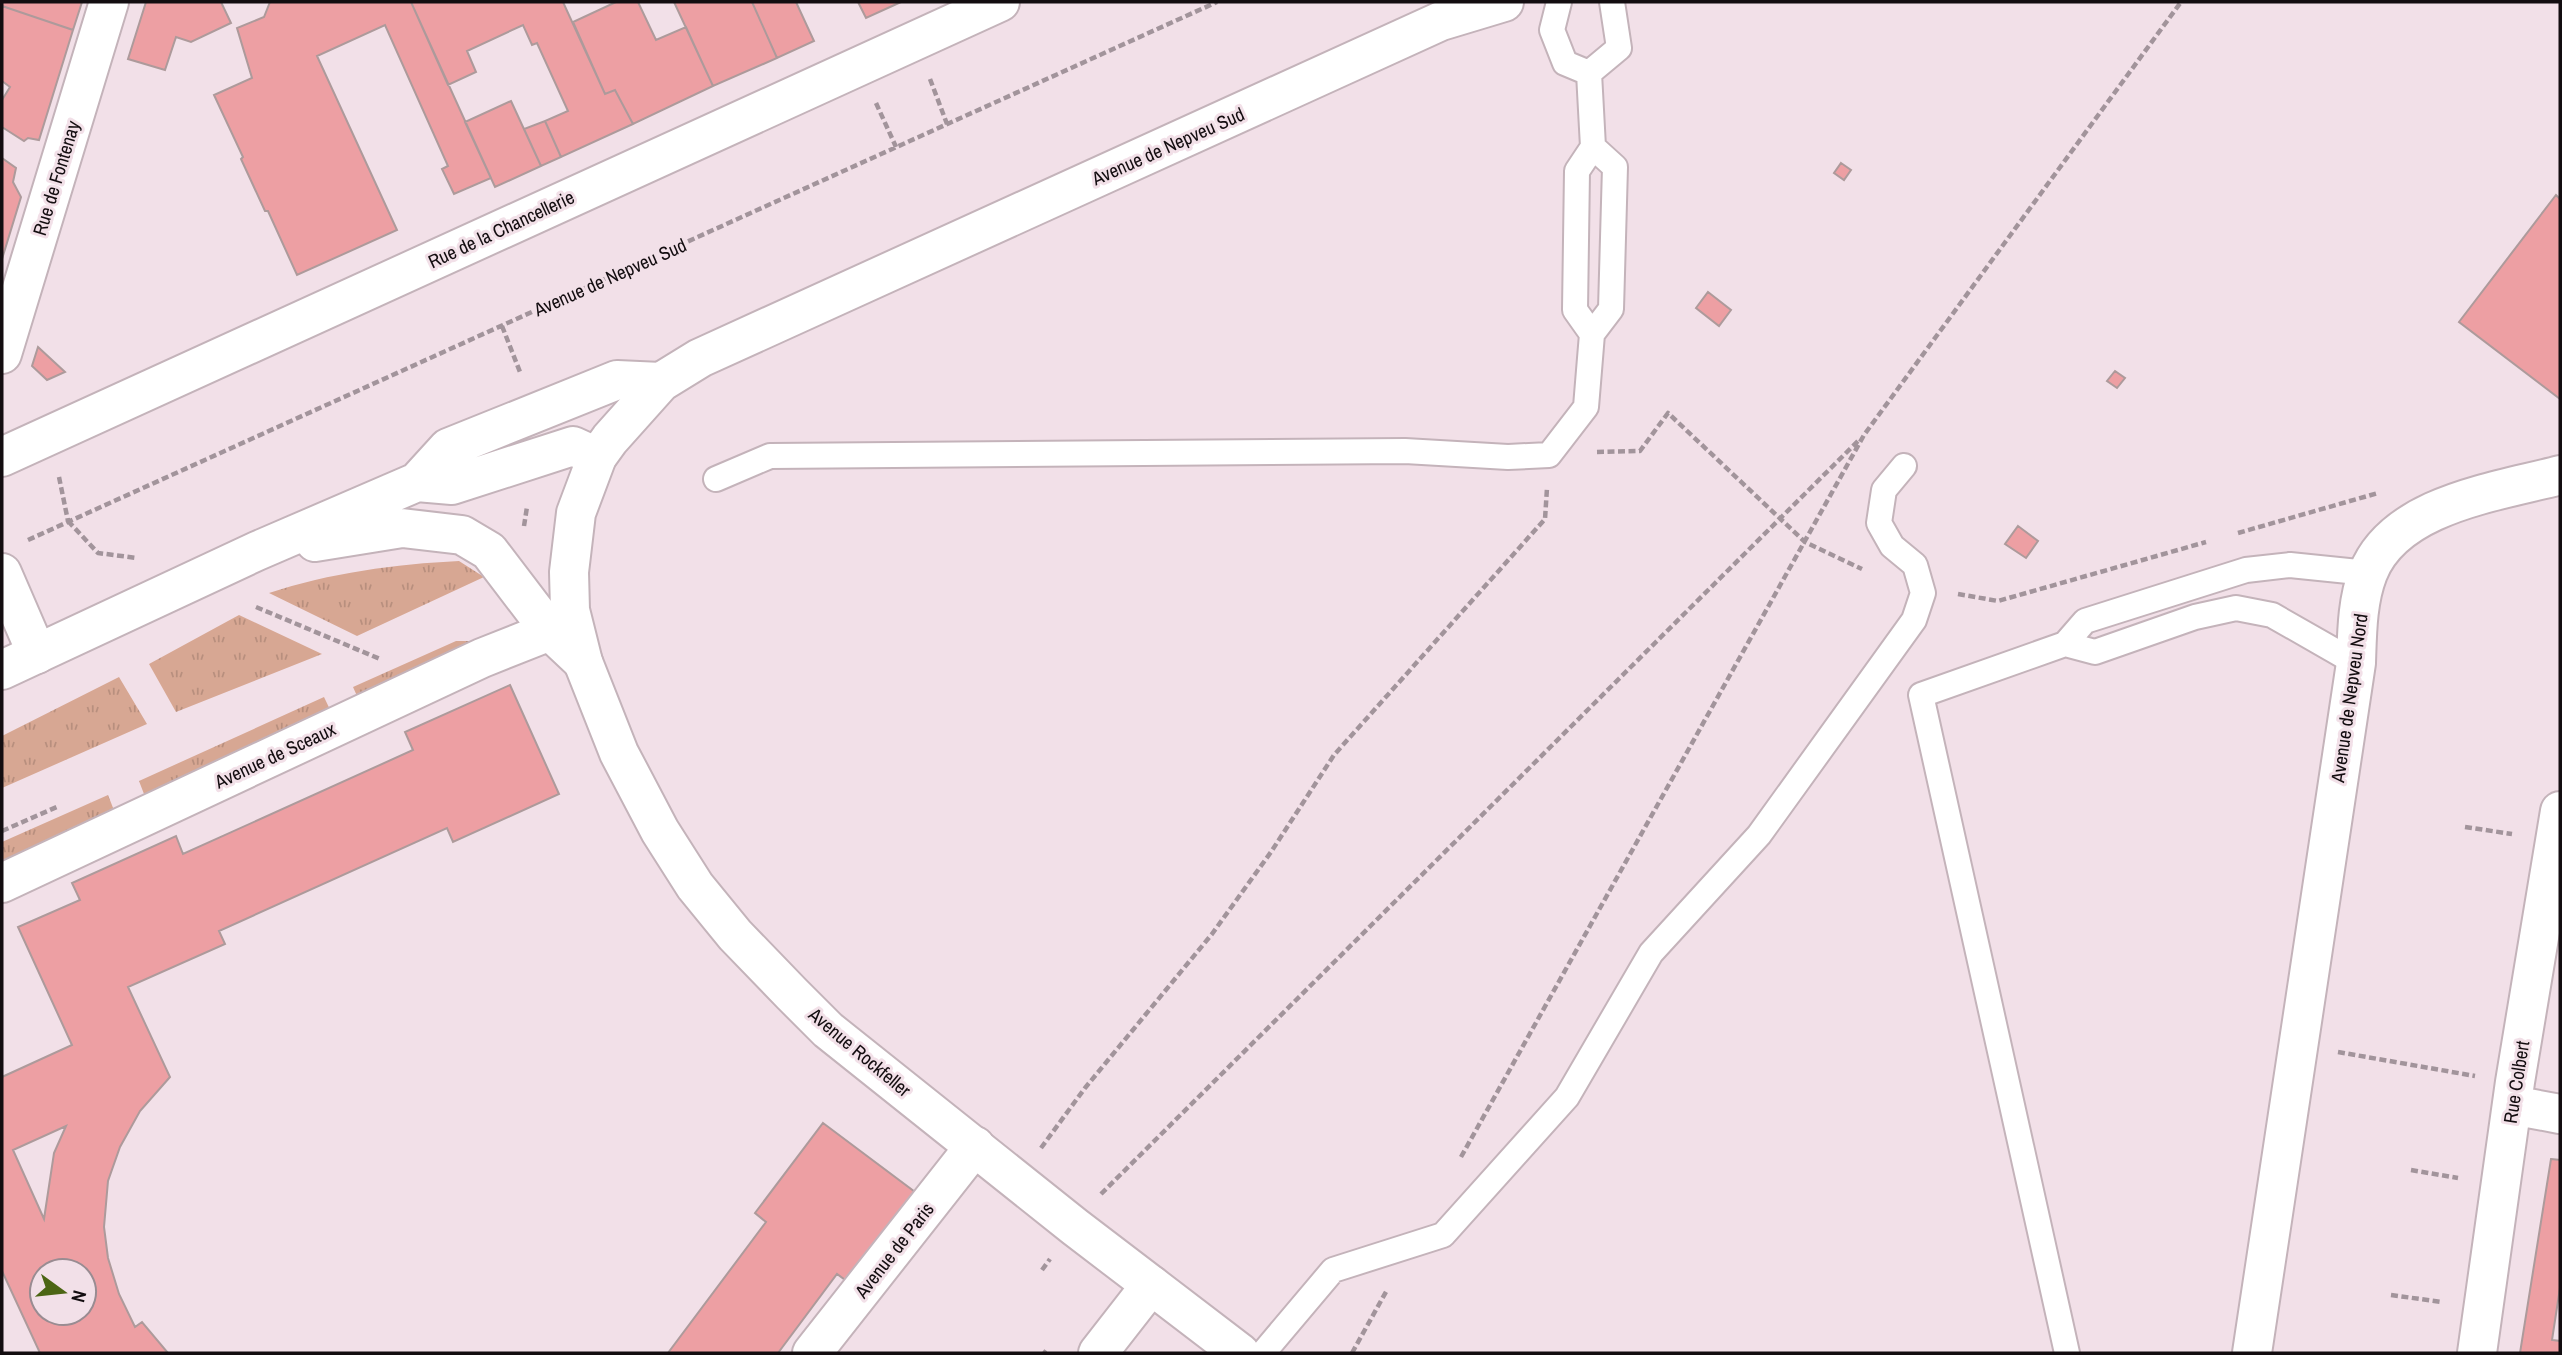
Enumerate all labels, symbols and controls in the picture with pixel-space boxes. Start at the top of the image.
street label: Avenue de Nepveu Sud [1087,101,1248,192]
street label: Rue de Fontenay [26,117,86,239]
street label: Rue de la Chancellerie [424,184,578,274]
street label: Avenue de Nepveu Sud [529,232,690,323]
street label: Avenue de Nepveu Nord [2324,612,2374,785]
street label: Avenue de Sceaux [209,716,340,795]
street label: Avenue Rockfeller [803,1001,917,1103]
street label: Rue Colbert [2497,1038,2535,1125]
street label: Avenue de Paris [848,1197,940,1304]
north arrow [28,1257,98,1327]
text: N [65,1288,93,1305]

